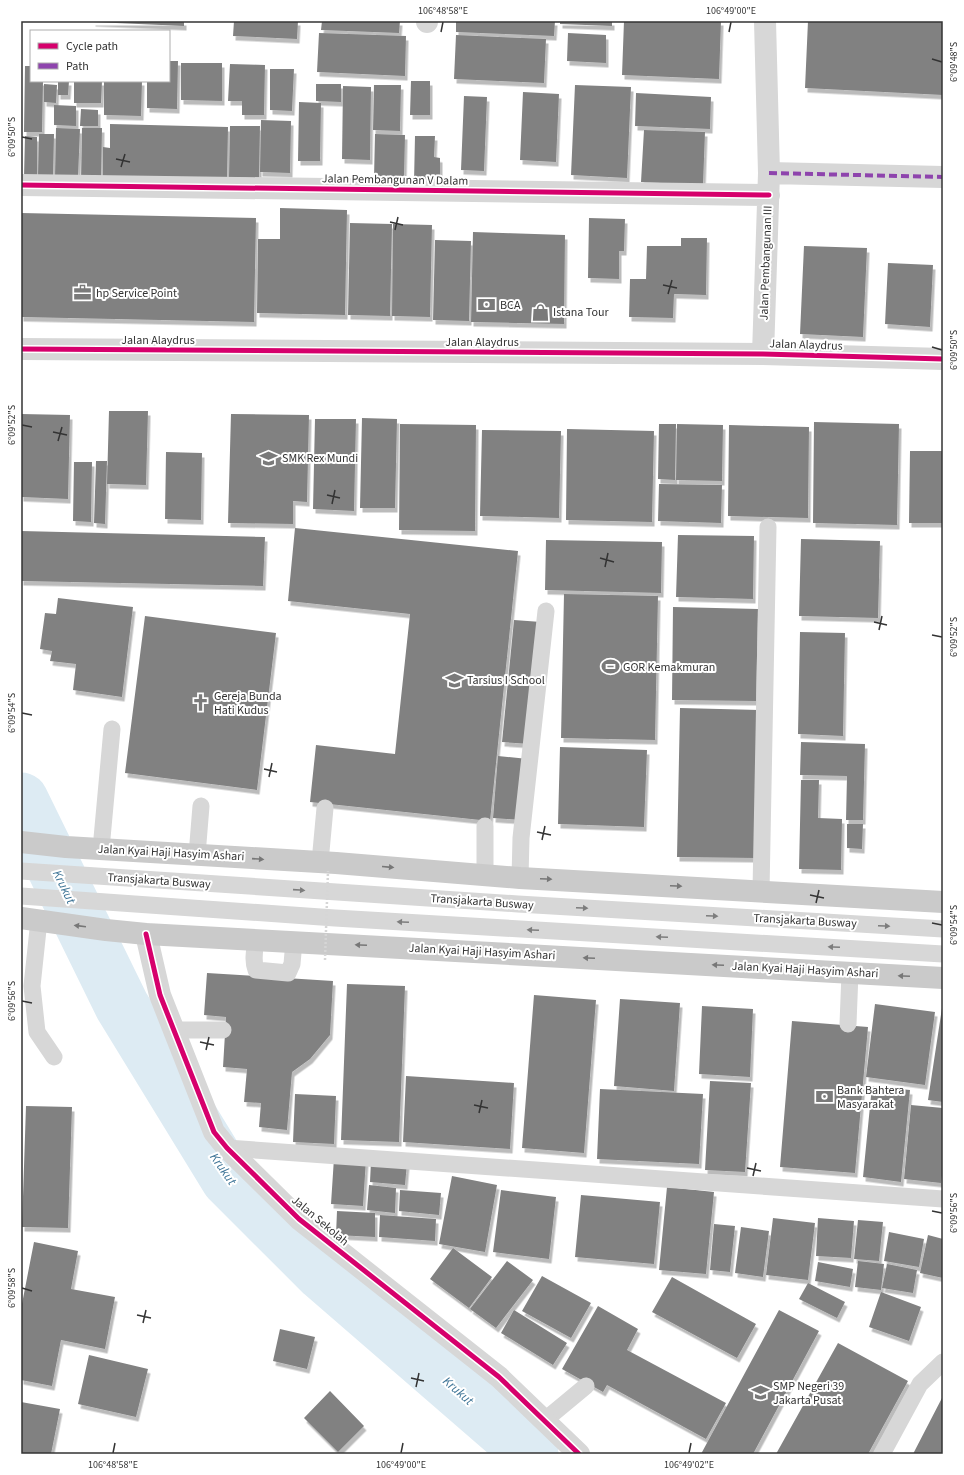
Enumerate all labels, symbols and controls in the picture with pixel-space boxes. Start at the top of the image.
text: 106°48'58"E [418,4,468,18]
text: 106°49'00"E [706,4,756,18]
legend [30,30,170,82]
text: Cycle path [66,38,118,55]
text: 6°09'48"S [947,42,961,82]
text: Path [66,58,89,75]
text: 6°09'50"S [5,117,19,157]
street label: Jalan Pembangunan V Dalam [322,170,468,190]
street label: Jalan Pembangunan III [755,205,777,321]
office icon: hp Service Point [73,283,93,303]
place label: hp Service Point [96,285,177,302]
bank icon: BCA [477,295,497,315]
place label: BCA [500,297,521,314]
shop icon: Istana Tour [530,302,550,322]
place label: Istana Tour [553,304,609,321]
text: 6°09'50"S [947,330,961,370]
street label: Jalan Alaydrus [121,332,195,349]
street label: Jalan Alaydrus [445,334,519,351]
street label: Jalan Alaydrus [769,335,843,355]
text: 6°09'52"S [5,405,19,445]
school or university icon: SMK Rex Mundi [259,448,279,468]
place label: SMK Rex Mundi [282,450,358,467]
text: 6°09'52"S [947,617,961,657]
sports icon: GOR Kemakmuran [600,657,620,677]
place label: GOR Kemakmuran [623,659,715,676]
school or university icon: Tarsius I School [444,670,464,690]
place label: Tarsius I School [467,672,545,689]
place label: Gereja Bunda Hati Kudus [214,688,282,719]
text: 6°09'54"S [5,693,19,733]
church icon: Gereja Bunda Hati Kudus [191,693,211,713]
street label: Jalan Kyai Haji Hasyim Ashari [97,841,245,865]
one-way arrow [252,855,264,862]
one-way arrow [382,864,394,871]
water label: Krukut [48,867,80,908]
street label: Transjakarta Busway [107,869,212,893]
one-way arrow [540,876,553,882]
one-way arrow [670,883,683,889]
one-way arrow [293,886,305,893]
street label: Transjakarta Busway [430,890,535,914]
one-way arrow [576,904,588,911]
text: 6°09'54"S [947,905,961,945]
street label: Transjakarta Busway [753,910,857,932]
one-way arrow [706,912,718,919]
one-way arrow [396,919,409,925]
one-way arrow [878,922,890,929]
one-way arrow [74,923,87,929]
one-way arrow [527,926,539,933]
one-way arrow [656,934,668,941]
street label: Jalan Kyai Haji Hasyim Ashari [408,940,556,964]
one-way arrow [354,942,367,948]
one-way arrow [828,944,840,951]
one-way arrow [582,955,595,961]
street label: Jalan Kyai Haji Hasyim Ashari [731,958,879,982]
one-way arrow [712,962,724,969]
one-way arrow [898,972,910,979]
text: 6°09'56"S [5,981,19,1021]
place label: Bank Bahtera Masyarakat [837,1082,904,1113]
bank icon: Bank Bahtera Masyarakat [814,1087,834,1107]
water label: Krukut [205,1149,241,1189]
street label: Jalan Sekolah [288,1192,352,1250]
text: 6°09'56"S [947,1193,961,1233]
text: 6°09'58"S [5,1268,19,1308]
water label: Krukut [439,1373,478,1410]
place label: SMP Negeri 39 Jakarta Pusat [773,1378,844,1409]
school or university icon: SMP Negeri 39 Jakarta Pusat [750,1383,770,1403]
text: 106°48'58"E [88,1458,138,1472]
text: 106°49'00"E [376,1458,426,1472]
text: 106°49'02"E [664,1458,714,1472]

